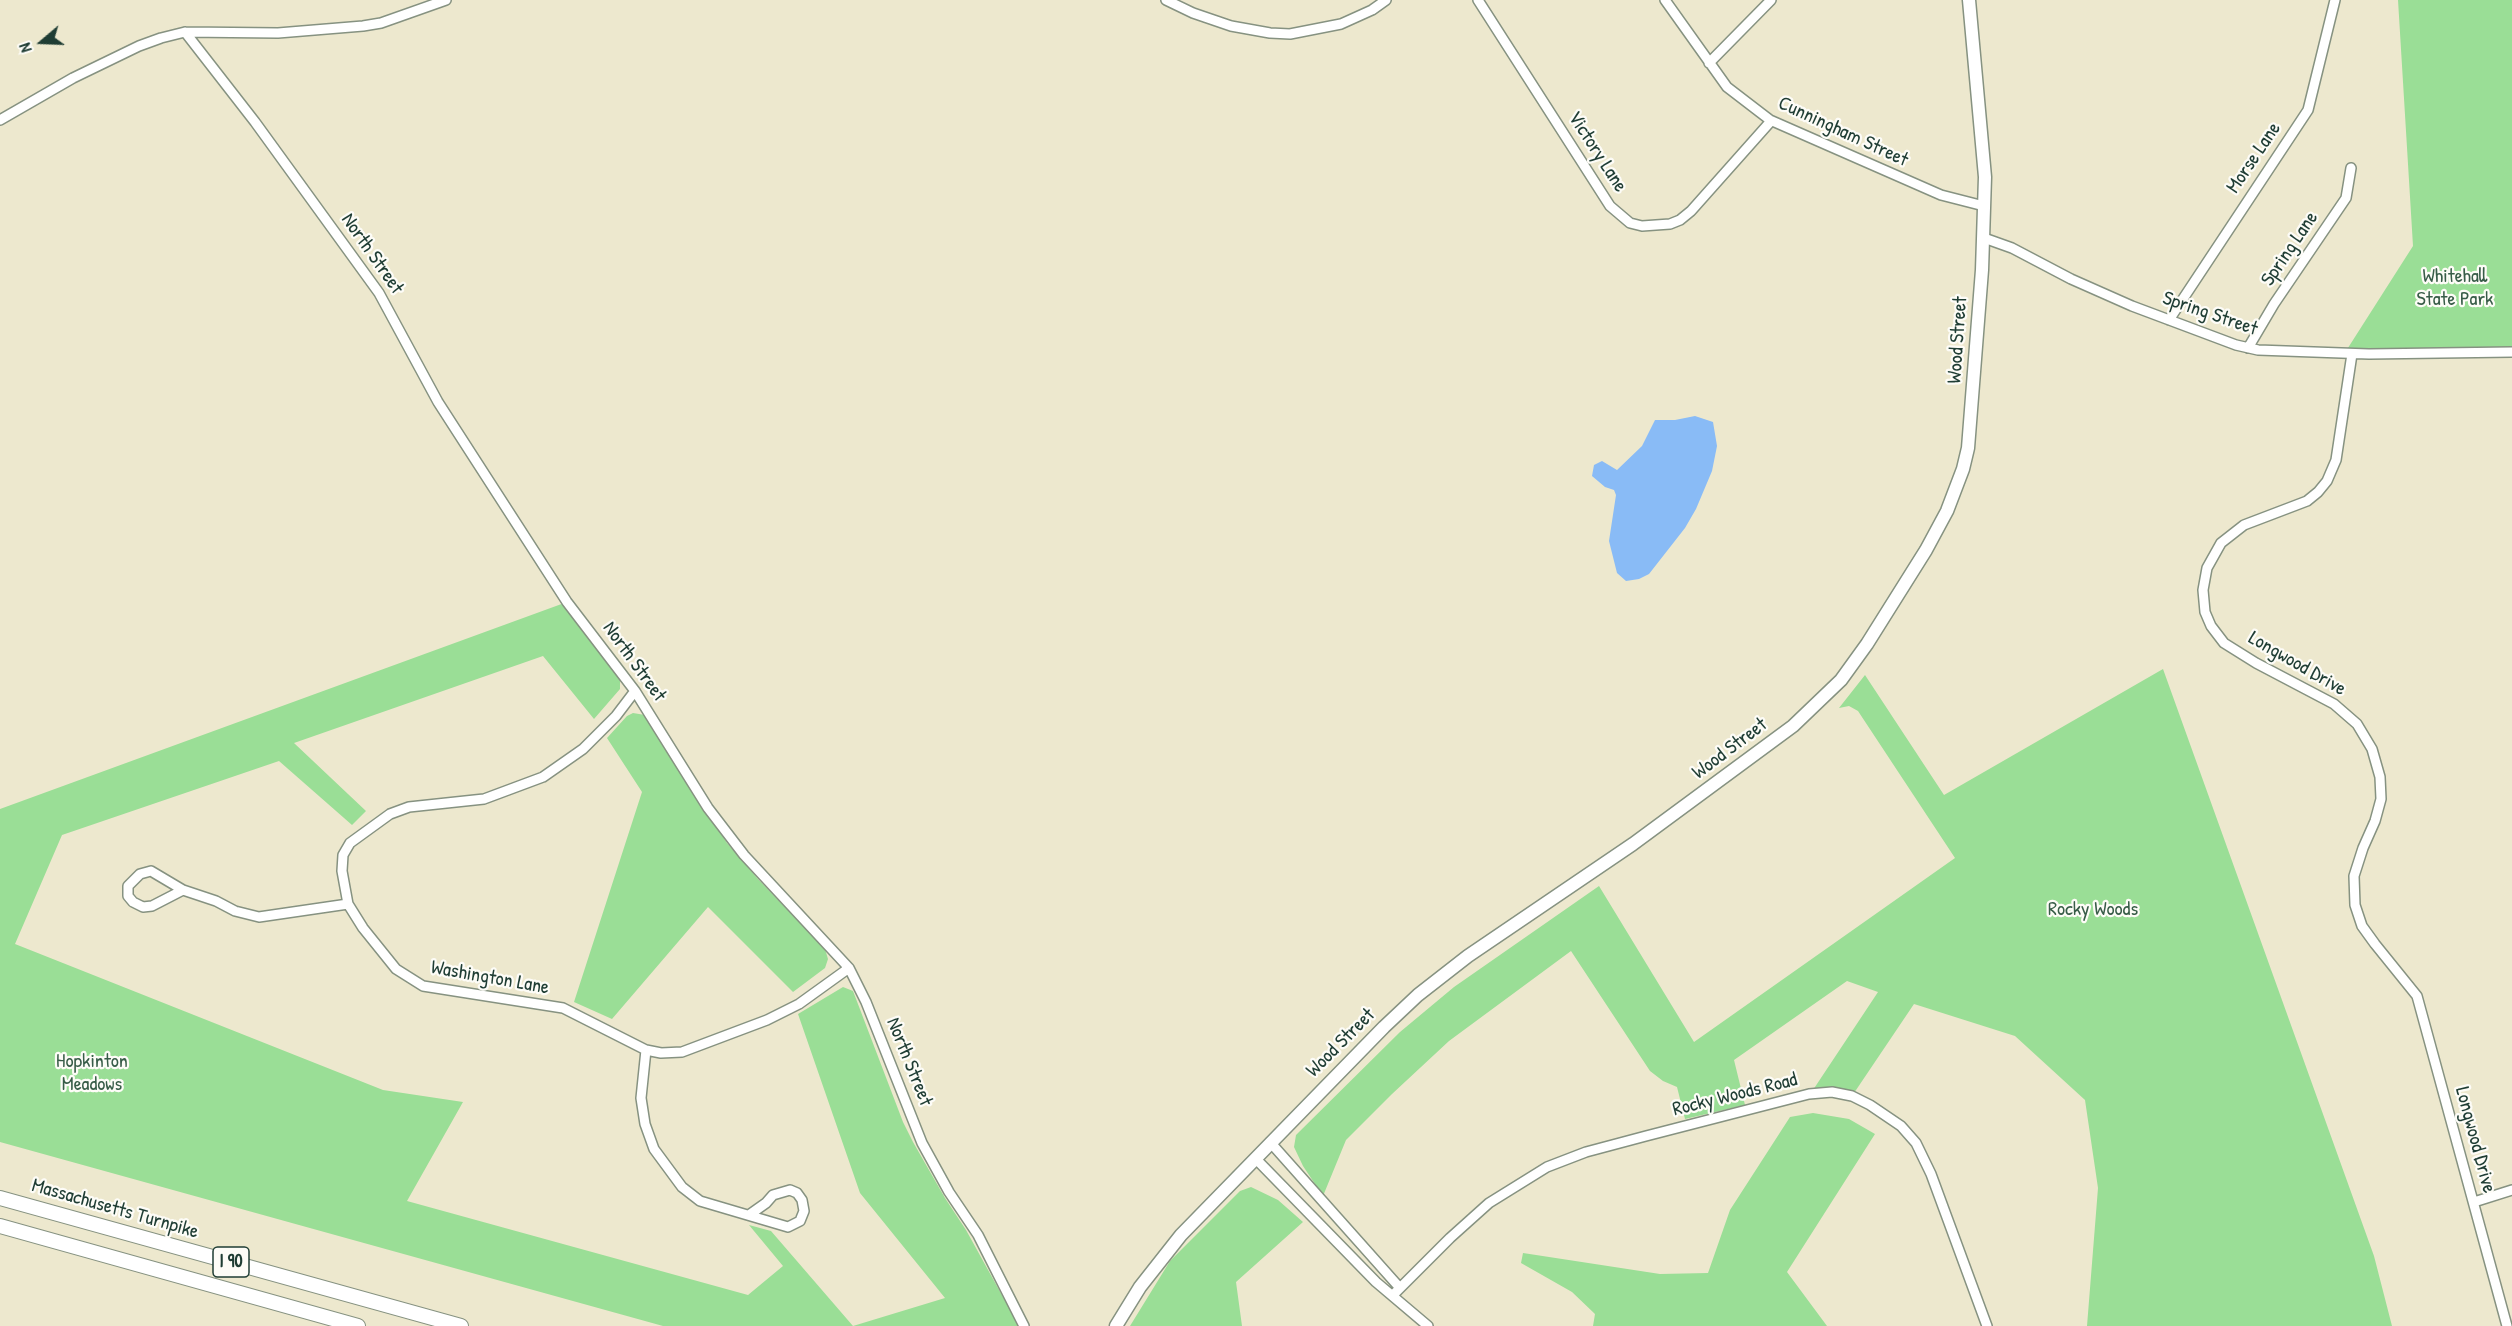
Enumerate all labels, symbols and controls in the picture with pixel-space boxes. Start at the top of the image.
north arrow [12,12,72,72]
text: N [13,40,37,55]
street label: Cunningham Street [1774,91,1912,173]
street label: Victory Lane [1562,107,1632,197]
street label: Morse Lane [2222,118,2286,198]
street label: Spring Lane [2256,207,2324,291]
street label: North Street [336,209,408,299]
park label: Whitehall State Park [2417,265,2493,312]
street label: Spring Street [2159,287,2261,341]
street label: Wood Street [1943,296,1973,384]
street label: North Street [597,617,671,707]
street label: Longwood Drive [2244,626,2350,702]
street label: Wood Street [1688,713,1772,785]
park label: Rocky Woods [2048,898,2138,922]
street label: Washington Lane [429,956,551,1000]
street label: Wood Street [1302,1004,1380,1082]
street label: North Street [880,1014,938,1110]
park label: Hopkinton Meadows [56,1050,128,1097]
street label: Rocky Woods Road [1670,1068,1800,1122]
street label: Longwood Drive [2449,1084,2501,1196]
street label: Massachusetts Turnpike [29,1174,201,1244]
road number: I 90 [213,1247,249,1277]

